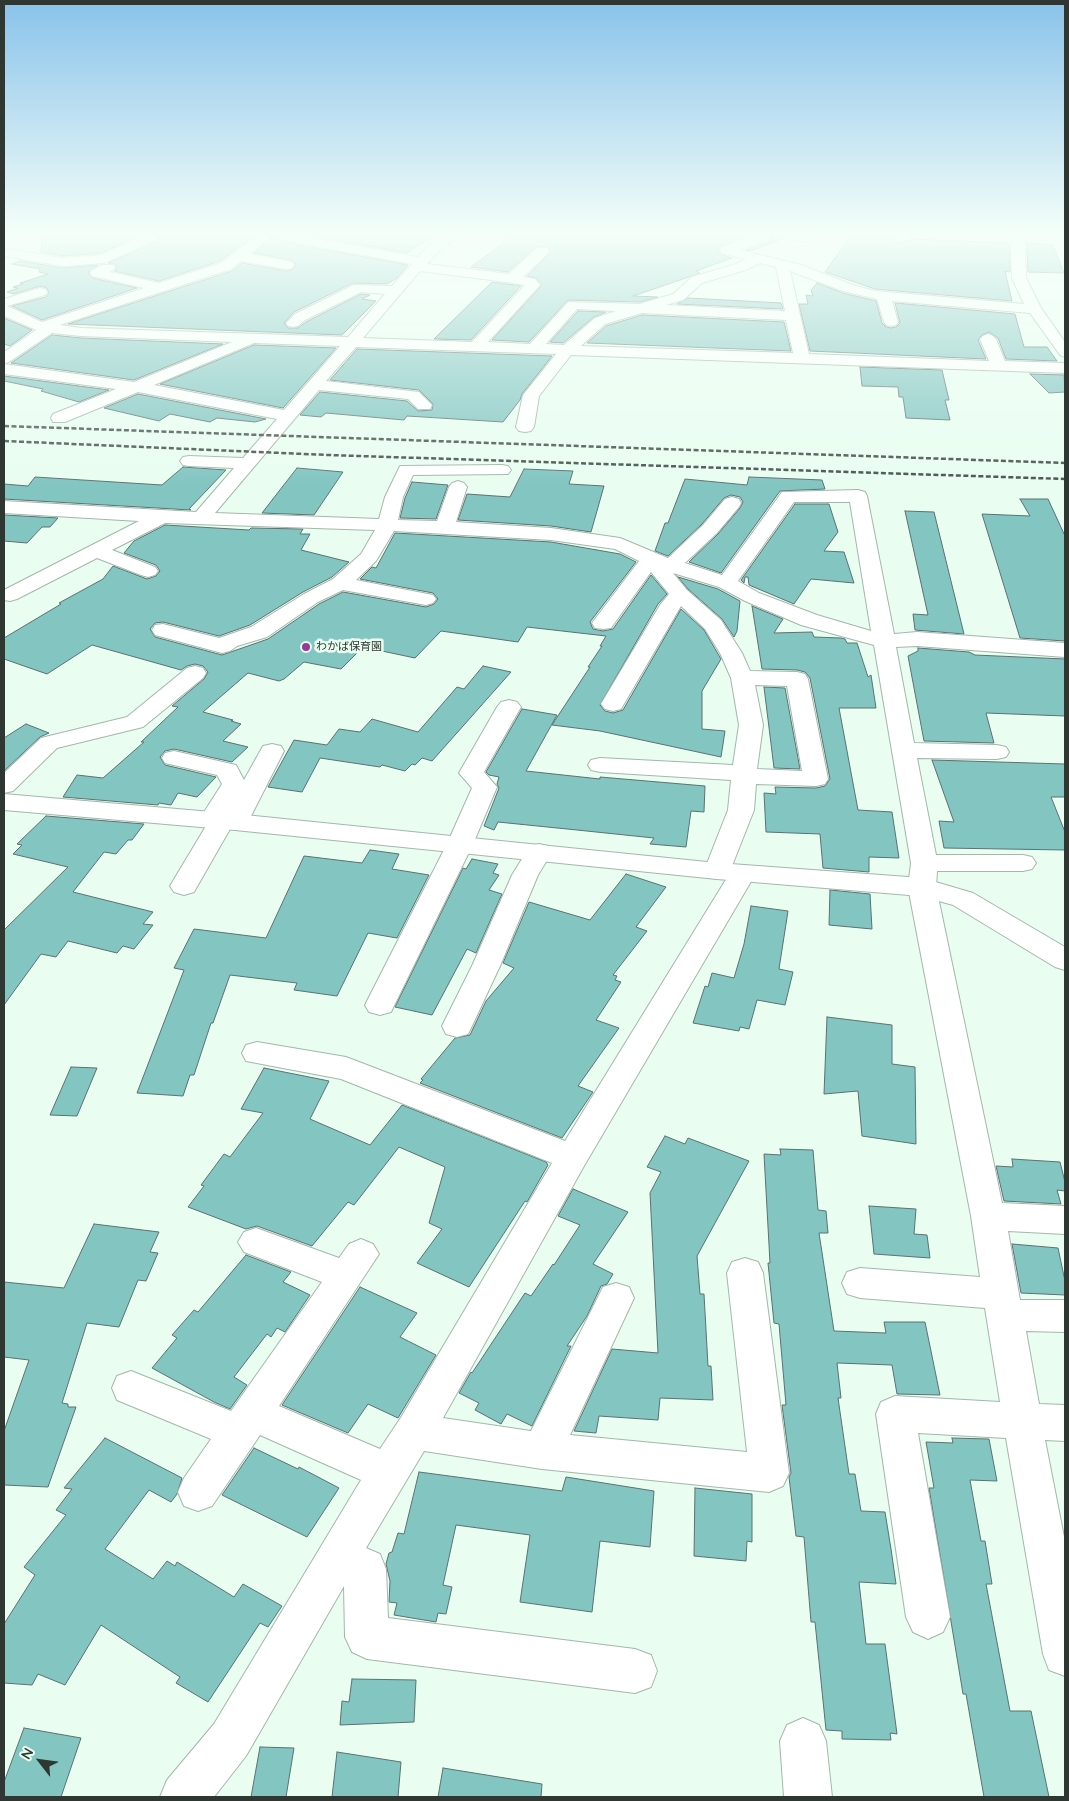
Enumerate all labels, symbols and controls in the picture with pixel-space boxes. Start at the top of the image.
place label: わかば保育園 [316,640,382,654]
marker: わかば保育園 [300,641,312,653]
north arrow [15,1736,65,1786]
text: N [17,1745,37,1762]

